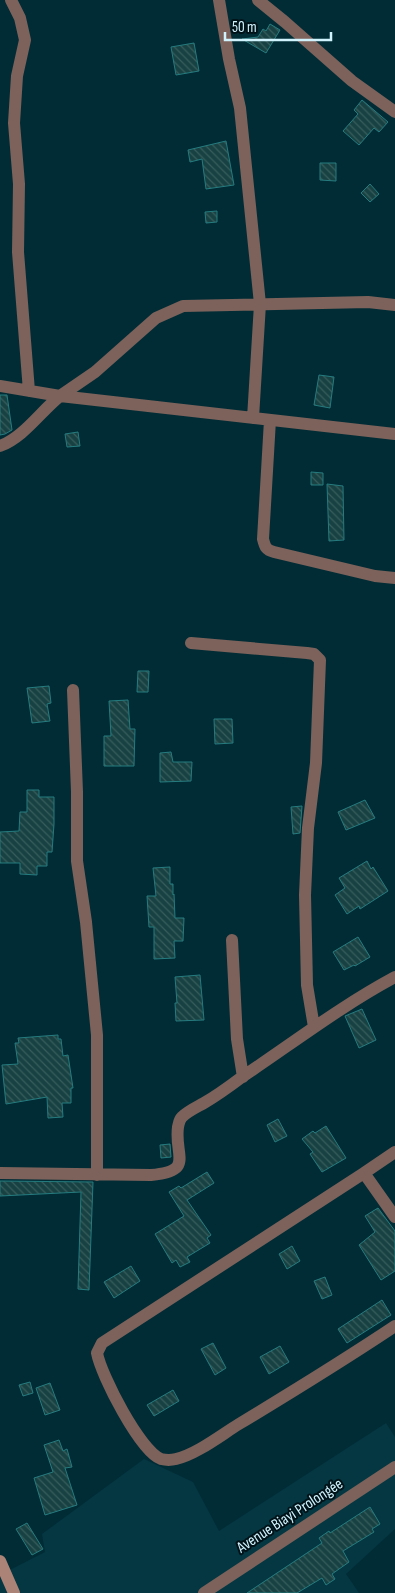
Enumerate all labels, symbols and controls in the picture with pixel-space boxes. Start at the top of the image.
scale bar [225,10,331,42]
text: 50 m [232,18,257,37]
street label: Avenue Biayi Prolongée [232,1475,347,1558]

